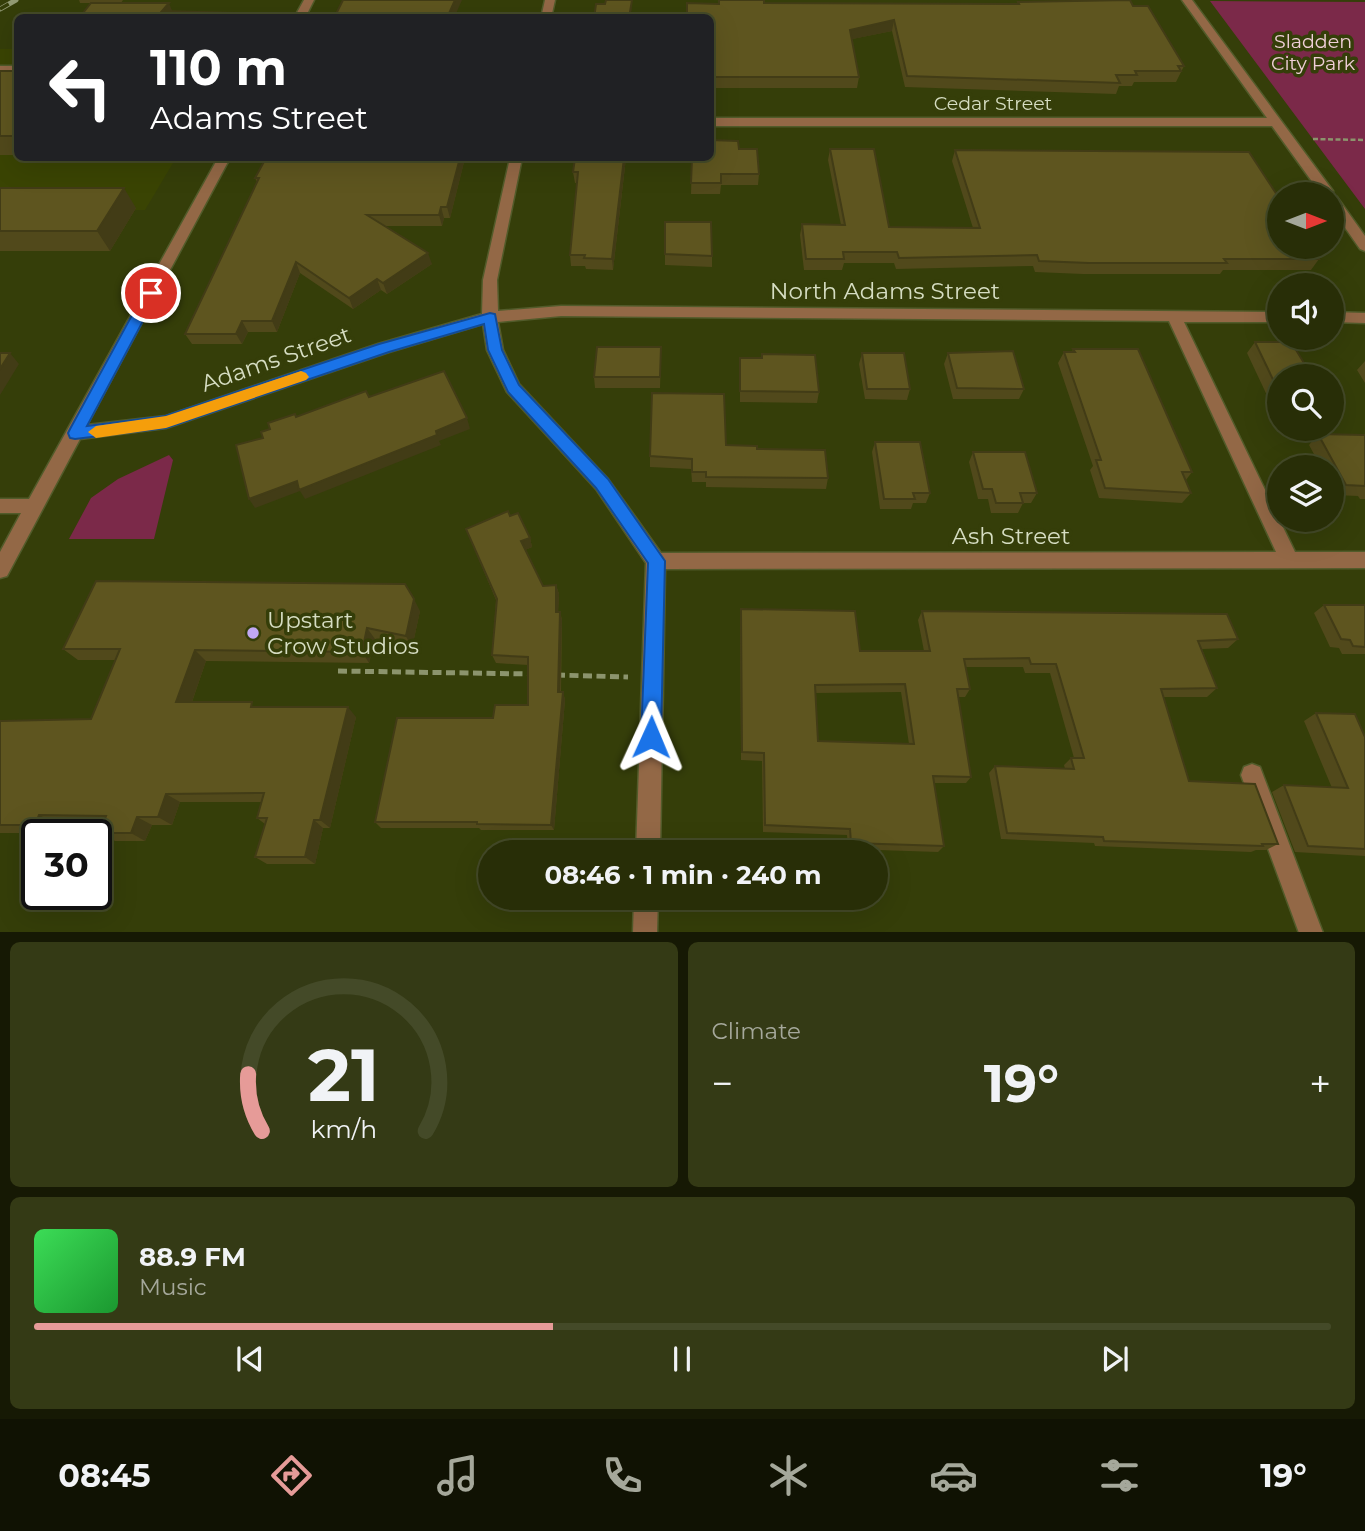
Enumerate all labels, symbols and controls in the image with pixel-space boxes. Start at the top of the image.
park label: Sladden City Park [1271,30,1356,75]
text: 110 m [150,38,287,97]
icon: left [35,42,126,133]
street label: Cedar Street [934,92,1053,115]
text: Adams Street [150,98,368,137]
north arrow [1267,182,1344,259]
map controls [1267,182,1344,532]
pin [121,263,181,323]
button: sound [1267,273,1344,350]
icon: arrive [132,274,170,312]
street label: North Adams Street [770,277,1000,305]
street label: Adams Street [197,320,355,398]
button: search [1267,364,1344,441]
button: layers [1267,455,1344,532]
street label: Ash Street [952,522,1070,550]
place label: Upstart Crow Studios [267,606,419,660]
marker: Upstart Crow Studios [245,625,261,641]
position arrow [614,700,688,774]
speed limit sign: 30 [21,819,112,910]
text: 08:46 · 1 min · 240 m [544,859,822,891]
text: Climate [712,1017,801,1045]
text: 21 [308,1031,380,1119]
text: 19° [984,1052,1059,1115]
text: − [712,1060,733,1107]
text: + [1309,1060,1331,1107]
text: km/h [310,1113,377,1143]
text: 88.9 FM [139,1241,246,1273]
text: Music [139,1273,207,1301]
icon: previous [231,1340,269,1378]
icon: pause [663,1340,701,1378]
icon: next [1096,1340,1134,1378]
icon: directions [267,1451,316,1500]
icon: music [433,1451,482,1500]
icon: phone [598,1451,647,1500]
icon: climate [764,1451,813,1500]
icon: car [929,1451,978,1500]
icon: filters [1095,1451,1144,1500]
text: 08:45 [58,1456,151,1495]
text: 19° [1260,1456,1307,1495]

